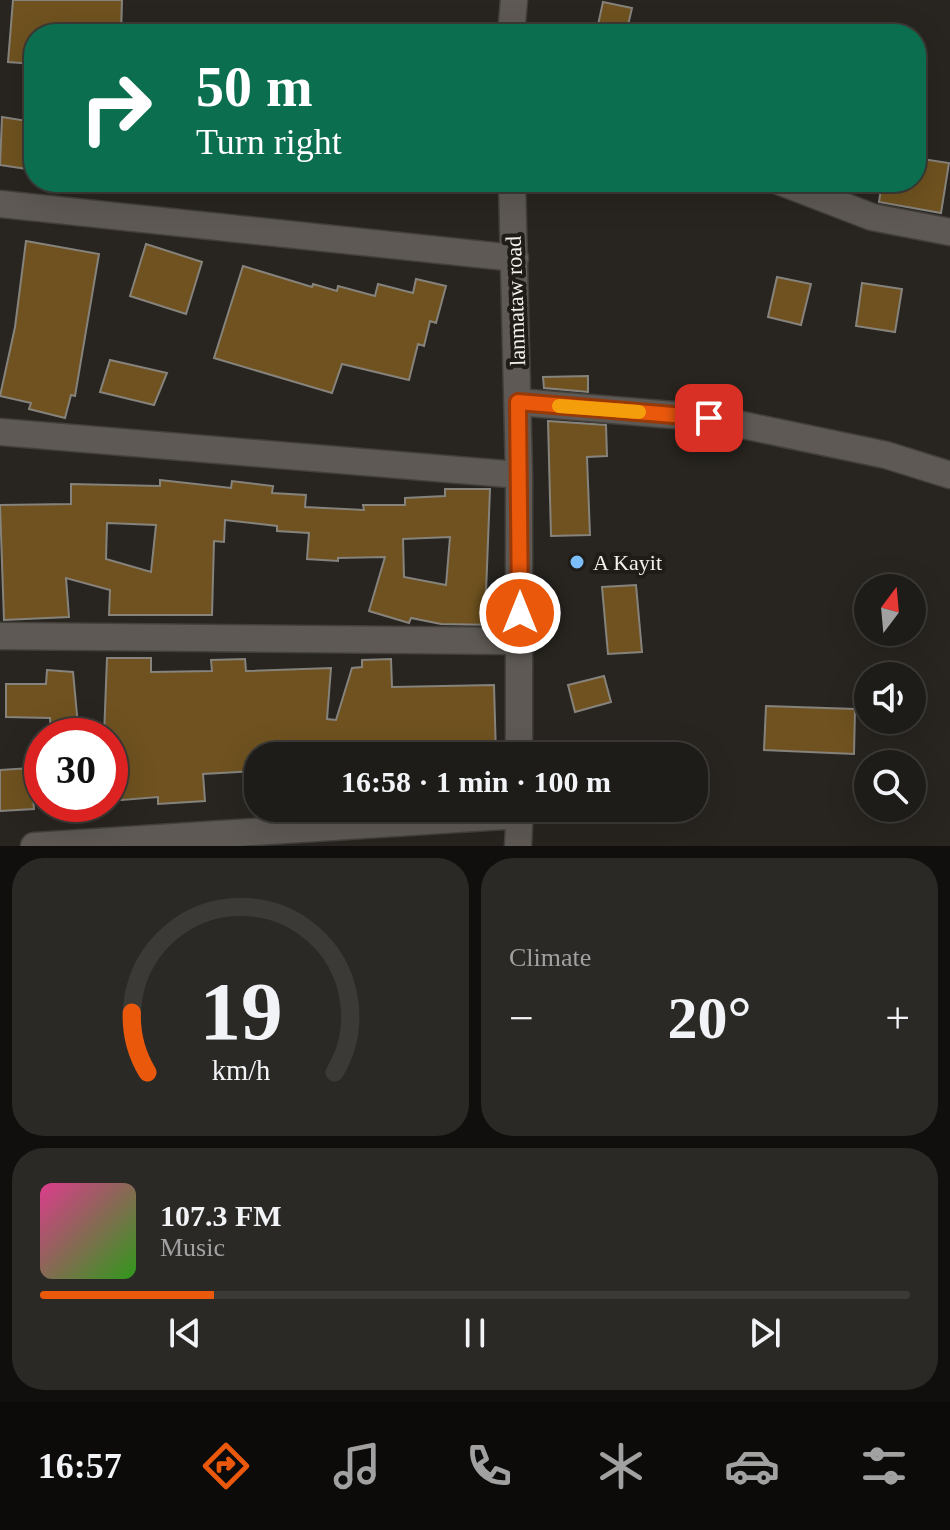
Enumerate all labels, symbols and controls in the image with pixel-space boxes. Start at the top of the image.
icon: right [64,56,168,160]
text: 50 m [196,56,313,118]
text: Turn right [196,122,342,162]
street label: lanmataw road [501,236,530,366]
pin [675,384,743,452]
icon: arrive [687,396,731,440]
place label: A Kayit [593,550,662,575]
marker: A Kayit [568,553,586,571]
position arrow [478,571,562,655]
north arrow [854,574,926,646]
map controls [854,574,926,822]
button: sound [854,662,926,734]
speed limit sign: 30 [24,718,128,822]
button: search [854,750,926,822]
text: 16:58 · 1 min · 100 m [341,765,611,798]
text: Climate [509,943,591,972]
text: 19 [199,965,282,1057]
text: 20° [668,985,752,1051]
text: − [509,994,534,1043]
text: + [885,994,910,1043]
text: km/h [211,1055,270,1086]
text: 107.3 FM [160,1199,282,1232]
text: Music [160,1233,225,1262]
icon: previous [163,1311,207,1355]
icon: pause [453,1311,497,1355]
icon: next [743,1311,787,1355]
icon: directions [198,1438,254,1494]
icon: music [329,1438,385,1494]
icon: phone [461,1438,517,1494]
icon: climate [593,1438,649,1494]
icon: car [724,1438,780,1494]
icon: filters [856,1438,912,1494]
text: 16:57 [38,1446,122,1486]

